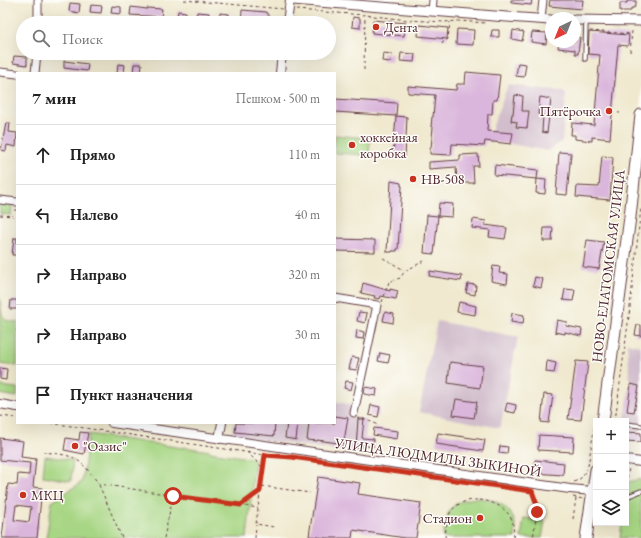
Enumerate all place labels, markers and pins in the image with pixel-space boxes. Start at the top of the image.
place label: Дента [384,18,418,36]
marker: Дента [371,22,381,32]
place label: Пятёрочка [539,102,601,120]
marker: Пятёрочка [604,106,614,116]
place label: хоккейная коробка [360,128,418,162]
marker: хоккейная коробка [347,140,357,150]
place label: НВ-508 [421,170,465,188]
marker: НВ-508 [408,174,418,184]
place label: "Оазис" [83,437,127,455]
marker: "Оазис" [70,441,80,451]
place label: МКЦ [31,486,64,504]
marker: МКЦ [18,490,28,500]
place label: Стадион [423,509,472,527]
marker: Стадион [475,513,485,523]

